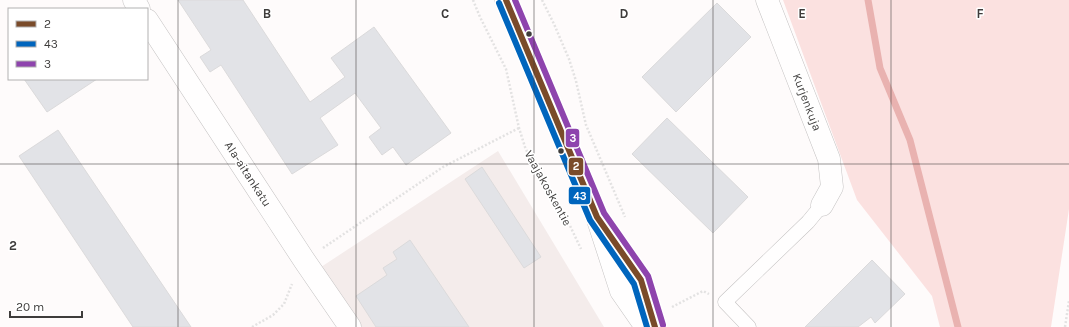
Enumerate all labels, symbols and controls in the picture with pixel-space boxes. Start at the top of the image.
text: B [263,6,271,21]
text: C [441,6,449,21]
text: D [620,6,629,21]
text: E [798,6,806,21]
text: F [976,6,984,21]
legend [8,8,148,80]
text: 2 [44,17,51,31]
unlabelled marker [524,29,534,39]
text: 43 [44,37,58,51]
text: 3 [44,57,51,71]
street label: Kurjenkuja [790,71,824,133]
line badge: 3 [565,128,580,148]
text: 3 [570,132,577,145]
street label: Ala-aitankatu [222,139,274,209]
unlabelled marker [556,146,566,156]
street label: Vaajakoskentie [522,148,574,228]
line badge: 2 [568,157,584,176]
text: 2 [573,160,580,173]
line badge: 43 [568,186,591,205]
text: 43 [573,190,587,203]
text: 2 [9,238,17,253]
scale bar [10,293,82,319]
text: 20 m [16,300,44,314]

